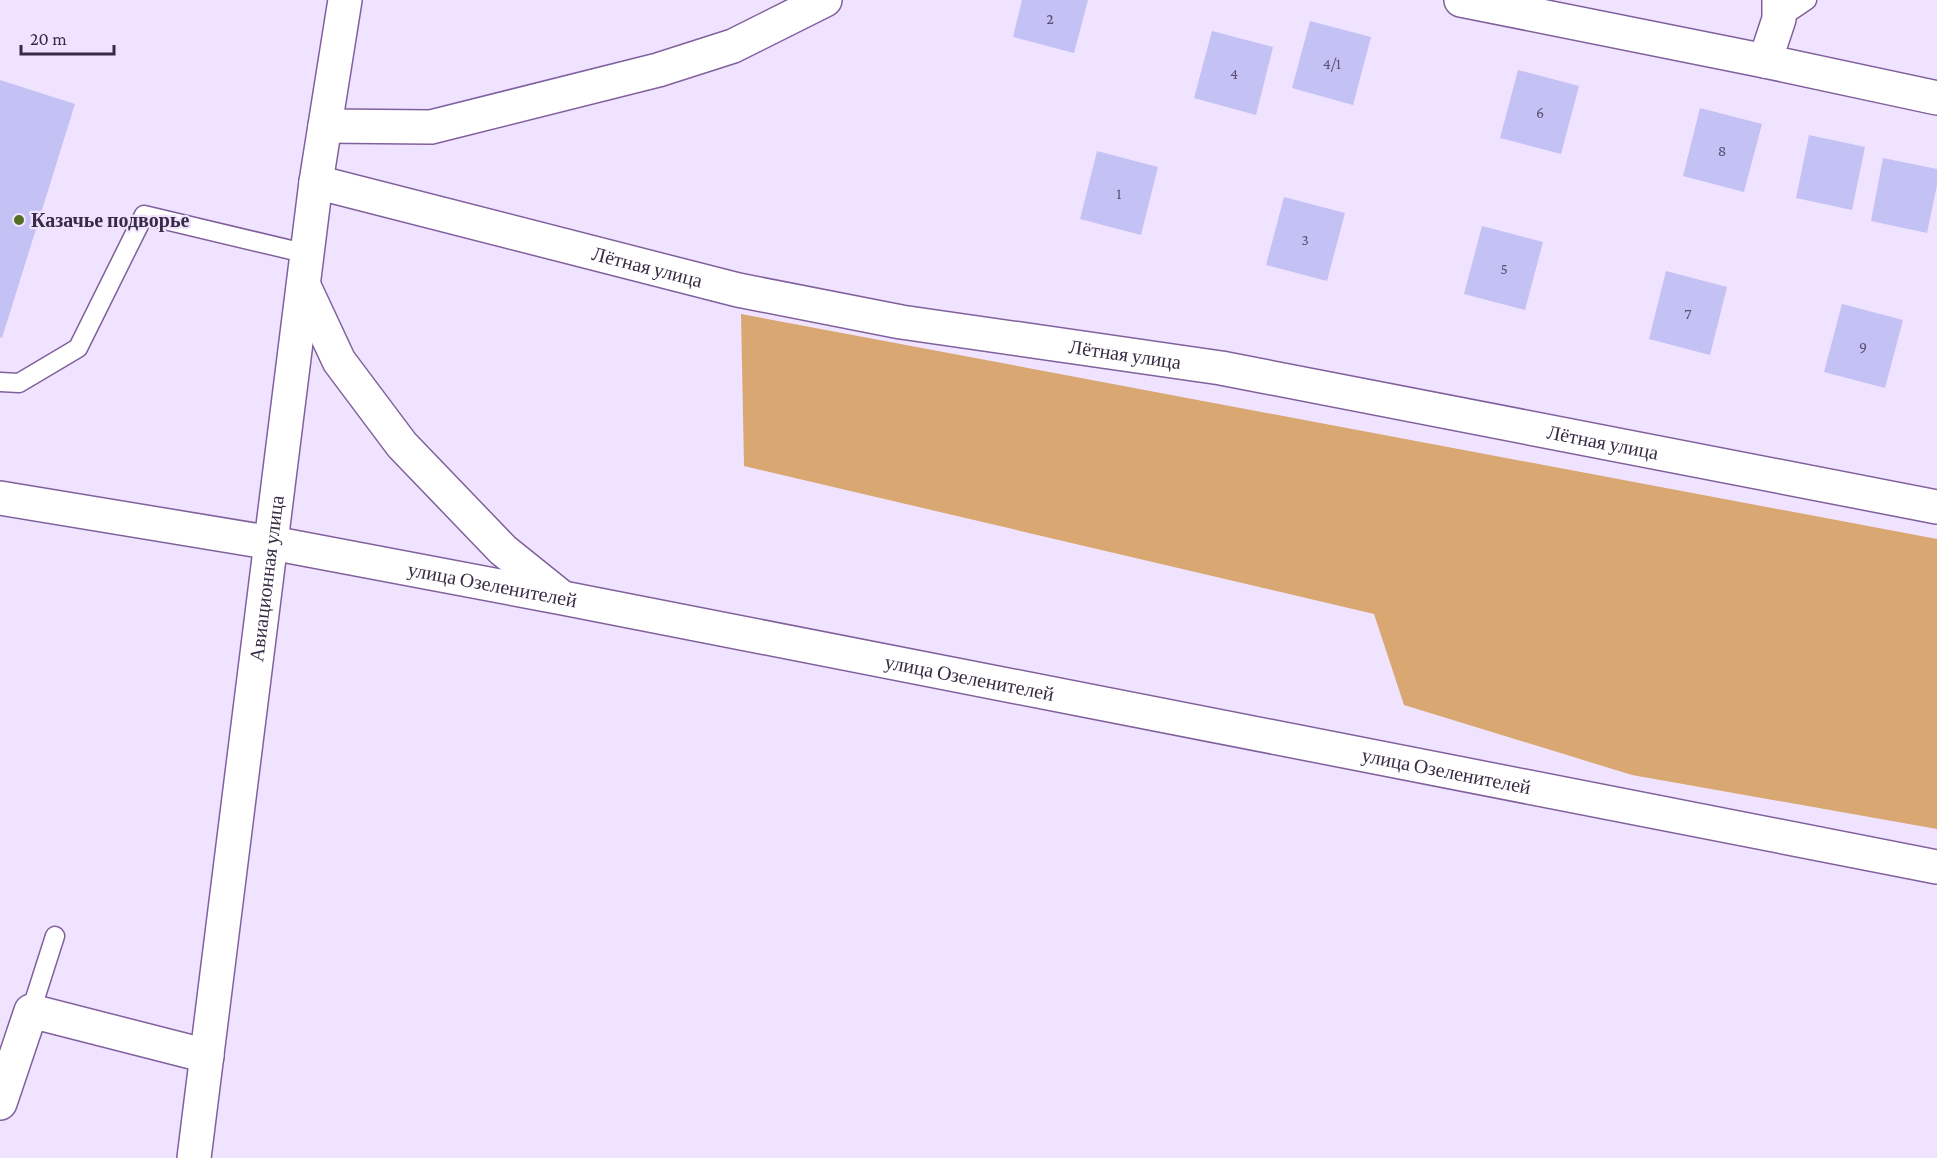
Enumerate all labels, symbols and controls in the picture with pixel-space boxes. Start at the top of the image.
house number: 2 [1046,10,1054,27]
scale bar [21,18,114,56]
text: 20 m [30,29,67,49]
house number: 4/1 [1323,55,1341,72]
house number: 4 [1230,65,1238,82]
house number: 6 [1536,104,1544,121]
house number: 8 [1718,142,1726,159]
house number: 1 [1116,185,1122,202]
place label: Казачье подворье [31,209,189,232]
marker: Казачье подворье [12,213,26,227]
house number: 3 [1301,231,1309,248]
street label: Лётная улица [590,242,705,292]
house number: 5 [1500,260,1508,277]
house number: 7 [1684,305,1692,322]
street label: Лётная улица [1067,335,1183,373]
house number: 9 [1859,338,1867,355]
street label: Лётная улица [1545,421,1661,464]
street label: Авиационная улица [245,494,288,663]
street label: улица Озеленителей [406,558,579,612]
street label: улица Озеленителей [883,650,1056,705]
street label: улица Озеленителей [1360,744,1533,798]

